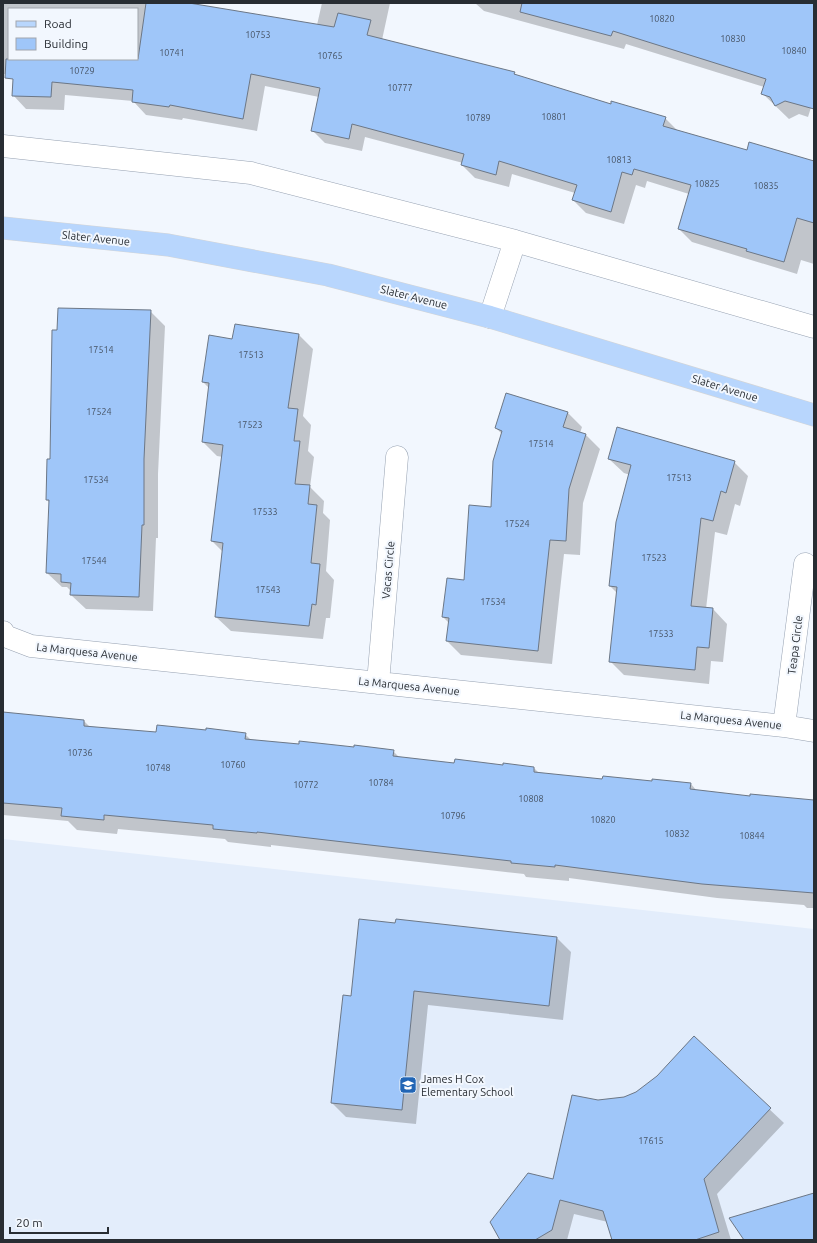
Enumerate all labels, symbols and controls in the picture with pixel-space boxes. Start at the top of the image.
legend [8,8,138,60]
house number: 10820 [649,14,675,24]
text: Road [44,17,72,30]
house number: 10753 [245,30,271,40]
house number: 10830 [720,34,746,44]
text: Building [44,37,88,50]
house number: 10840 [781,46,807,56]
house number: 10741 [159,48,185,58]
house number: 10765 [317,51,343,61]
house number: 10729 [69,66,95,76]
house number: 10777 [387,83,413,93]
house number: 10801 [541,112,567,122]
house number: 10789 [465,113,491,123]
house number: 10813 [606,155,632,165]
house number: 10825 [694,179,720,189]
house number: 10835 [753,181,779,191]
street label: Slater Avenue [61,228,131,248]
street label: Slater Avenue [379,283,449,311]
house number: 17514 [88,345,114,355]
house number: 17513 [238,350,264,360]
street label: Slater Avenue [691,372,759,404]
house number: 17524 [86,407,112,417]
house number: 17523 [237,420,263,430]
house number: 17514 [528,439,554,449]
house number: 17513 [666,473,692,483]
house number: 17534 [83,475,109,485]
house number: 17533 [252,507,278,517]
house number: 17524 [504,519,530,529]
street label: Vacas Circle [379,541,397,599]
house number: 17523 [641,553,667,563]
house number: 17544 [81,556,107,566]
house number: 17543 [255,585,281,595]
house number: 17534 [480,597,506,607]
street label: Teapa Circle [785,615,805,675]
house number: 17533 [648,629,674,639]
street label: La Marquesa Avenue [36,641,138,663]
street label: La Marquesa Avenue [358,675,460,697]
street label: La Marquesa Avenue [680,709,782,731]
house number: 10736 [67,748,93,758]
house number: 10760 [220,760,246,770]
house number: 10748 [145,763,171,773]
house number: 10784 [368,778,394,788]
house number: 10772 [293,780,319,790]
house number: 10808 [518,794,544,804]
house number: 10796 [440,811,466,821]
house number: 10820 [590,815,616,825]
house number: 10832 [664,829,690,839]
house number: 10844 [739,831,765,841]
place label: James H Cox Elementary School [421,1073,513,1098]
school or university icon: James H Cox Elementary School [398,1075,418,1095]
house number: 17615 [638,1136,664,1146]
scale bar [10,1209,108,1235]
text: 20 m [16,1216,43,1229]

